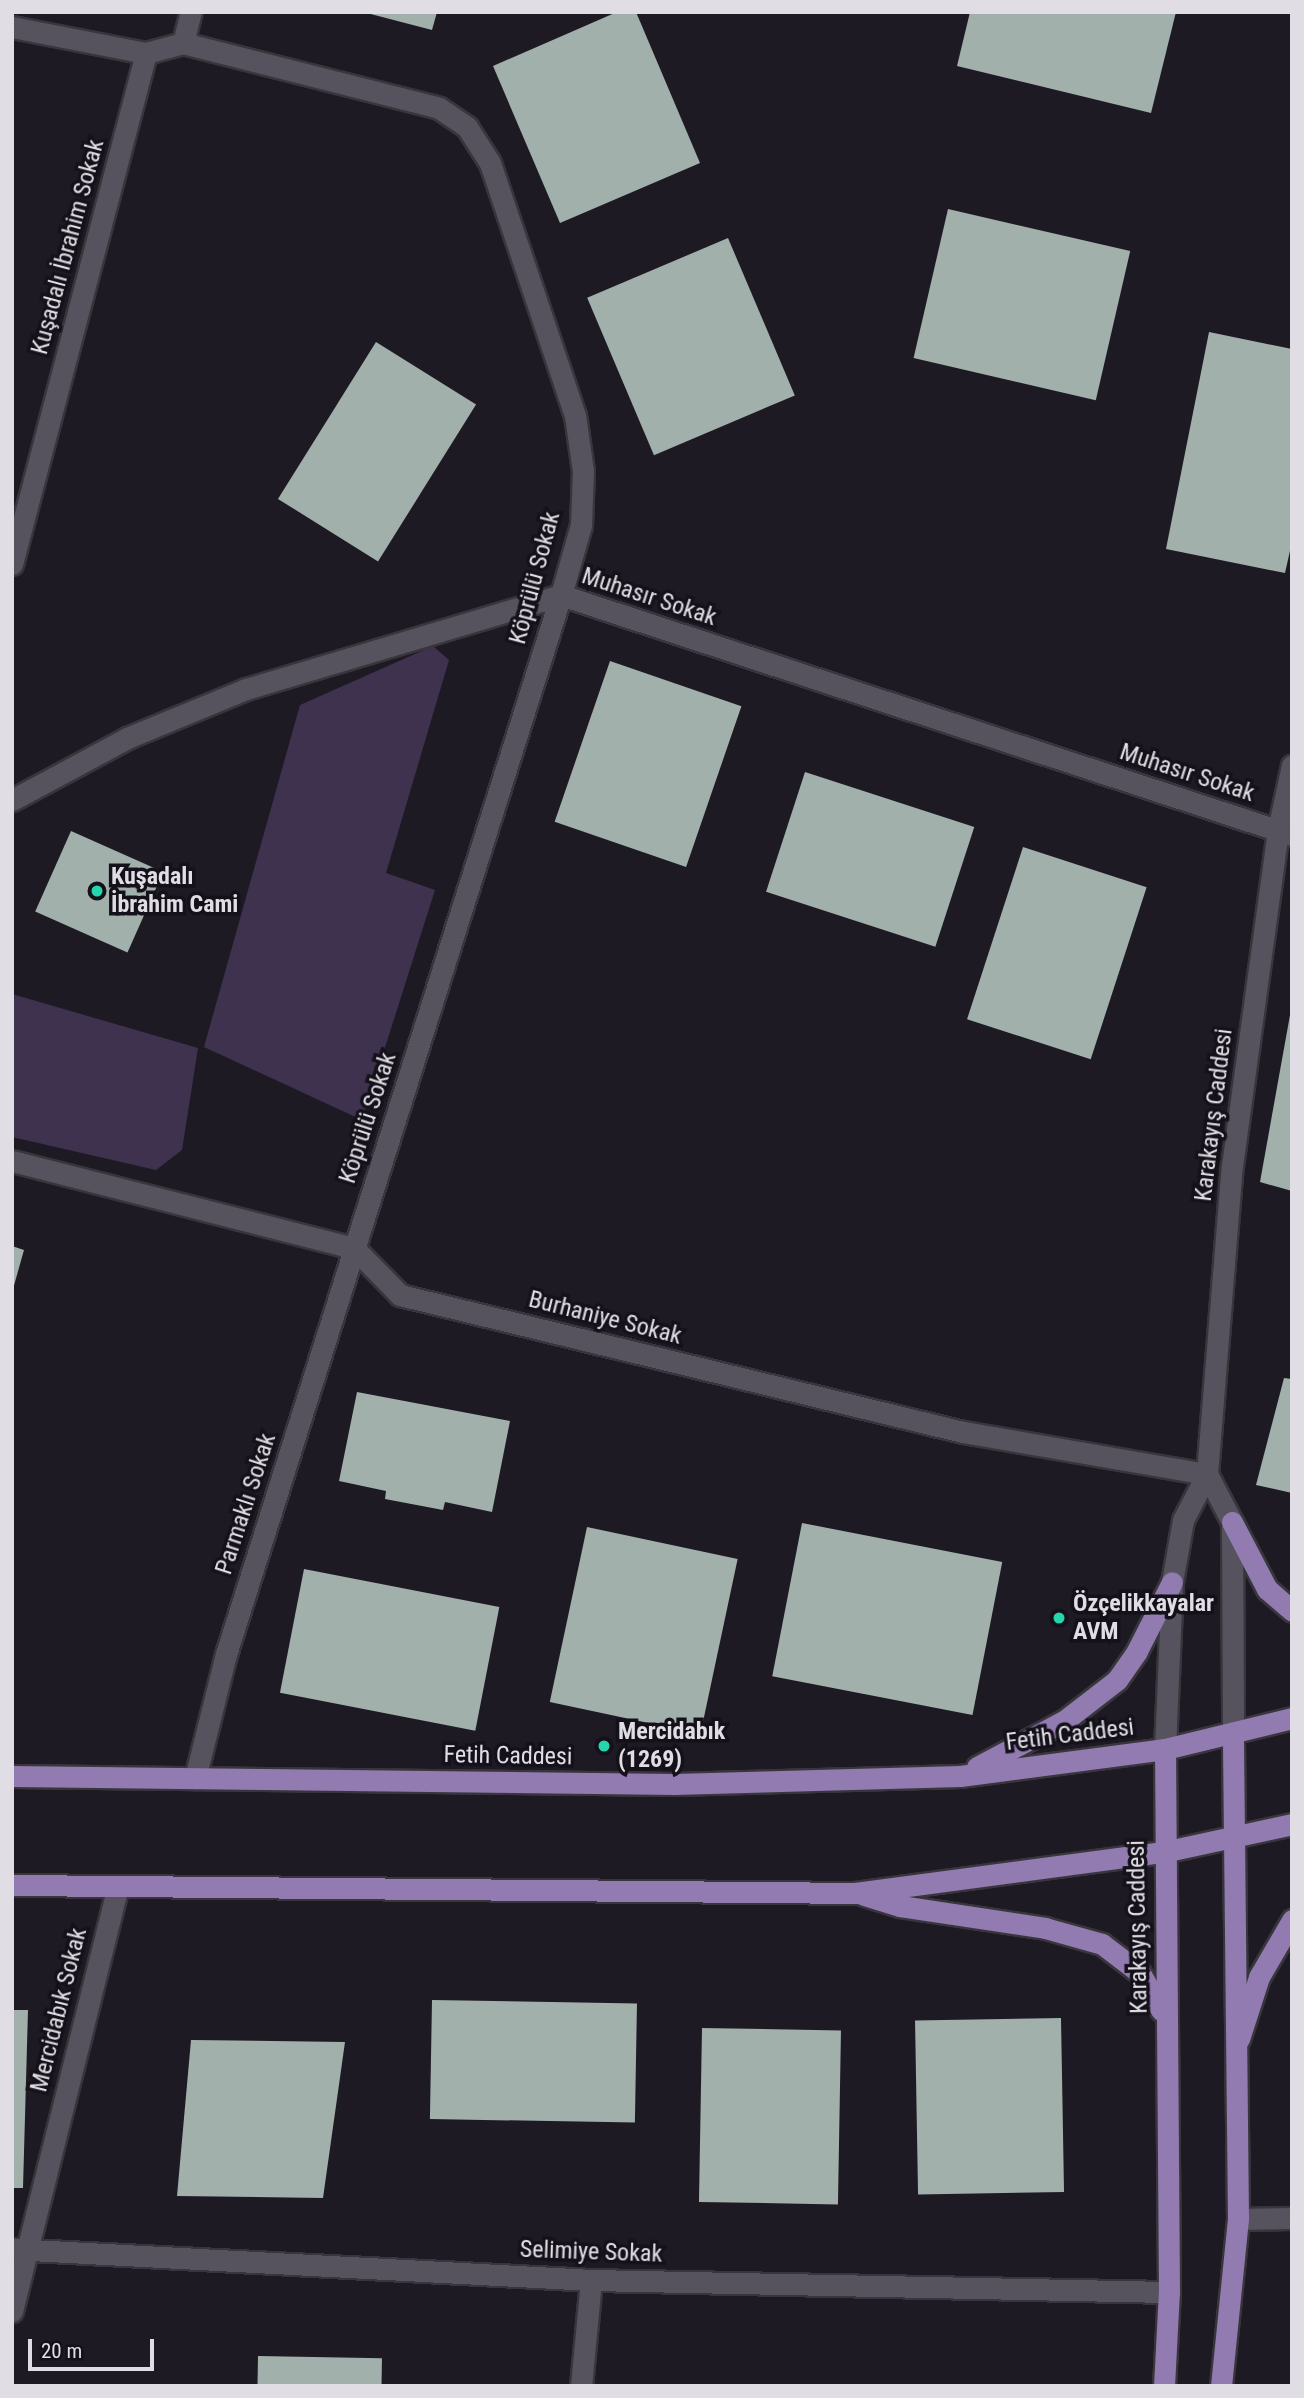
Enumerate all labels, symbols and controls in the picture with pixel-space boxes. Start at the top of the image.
street label: Kuşadalı İbrahim Sokak [25,136,111,358]
street label: Köprülü Sokak [504,509,566,647]
street label: Muhasır Sokak [578,562,720,632]
street label: Muhasır Sokak [1116,738,1258,808]
place label: Kuşadalı İbrahim Cami [111,863,238,919]
marker: Kuşadalı İbrahim Cami [89,883,105,899]
street label: Karakayış Caddesi [1189,1027,1239,1203]
street label: Köprülü Sokak [333,1049,403,1187]
street label: Burhaniye Sokak [526,1285,684,1351]
street label: Parmaklı Sokak [210,1430,282,1578]
place label: Özçelikkayalar AVM [1073,1590,1214,1646]
marker: Özçelikkayalar AVM [1051,1610,1067,1626]
street label: Fetih Caddesi [1004,1713,1136,1757]
place label: Mercidabık (1269) [618,1718,725,1774]
marker: Mercidabık (1269) [596,1738,612,1754]
street label: Fetih Caddesi [443,1740,573,1772]
street label: Karakayış Caddesi [1122,1840,1154,2014]
street label: Mercidabık Sokak [25,1925,93,2095]
street label: Selimiye Sokak [519,2235,663,2269]
scale bar [32,2324,158,2368]
text: 20 m [41,2339,82,2363]

